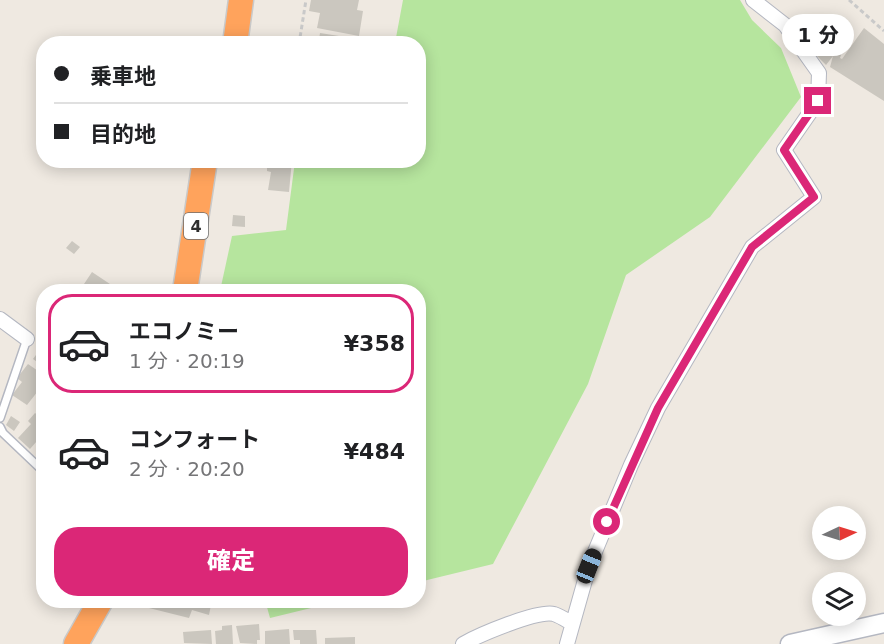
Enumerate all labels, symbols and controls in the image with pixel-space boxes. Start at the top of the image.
callout: 1 分 [782,14,854,56]
text: 1 分 [798,23,838,47]
text: 乗車地 [90,64,156,89]
route end [804,87,831,114]
text: 目的地 [90,122,156,147]
road number: 4 [184,213,208,239]
icon: car [57,317,111,371]
text: エコノミー [129,319,239,344]
text: ¥358 [344,331,405,356]
text: 1 分 · 20:19 [129,349,245,373]
icon: car [57,425,111,479]
text: コンフォート [129,427,260,452]
text: ¥484 [344,439,405,464]
text: 2 分 · 20:20 [129,457,245,481]
north arrow [812,506,866,560]
map controls [812,506,866,626]
route start [593,508,620,535]
button: 確定 [54,527,408,596]
car [574,546,604,586]
button: layers [812,572,866,626]

